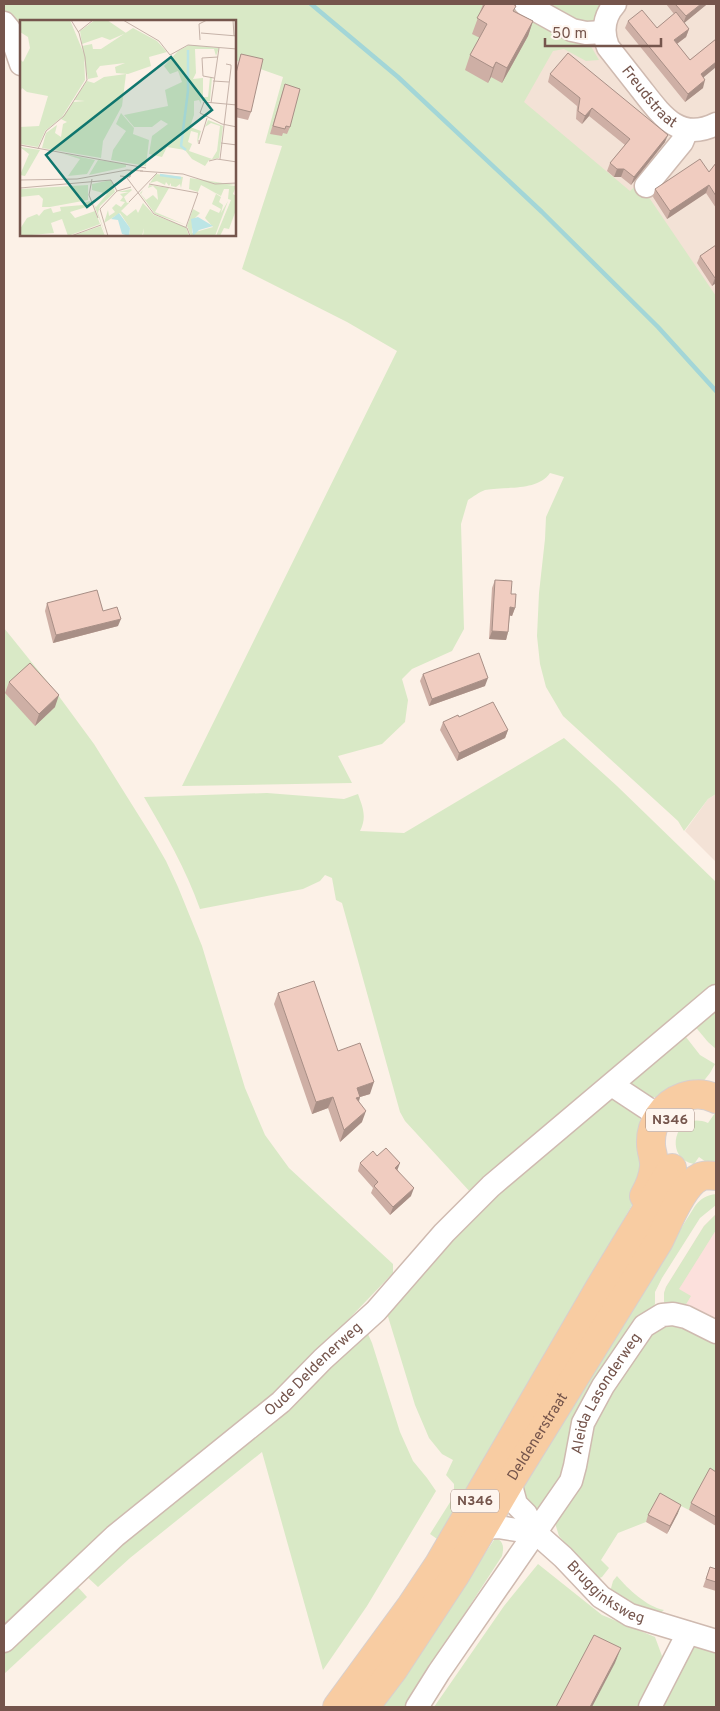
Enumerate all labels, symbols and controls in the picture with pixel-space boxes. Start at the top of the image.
scale bar [545,15,661,47]
inset map [20,20,236,236]
text: 50 m [552,25,587,44]
street label: Freudstraat [617,62,680,133]
road number: N346 [646,1108,694,1132]
street label: Oude Deldenerweg [261,1318,366,1421]
street label: Aleida Lasonderweg [568,1329,646,1456]
street label: Deldenerstraat [503,1389,572,1484]
road number: N346 [451,1490,499,1512]
street label: Brugginksweg [562,1557,647,1628]

